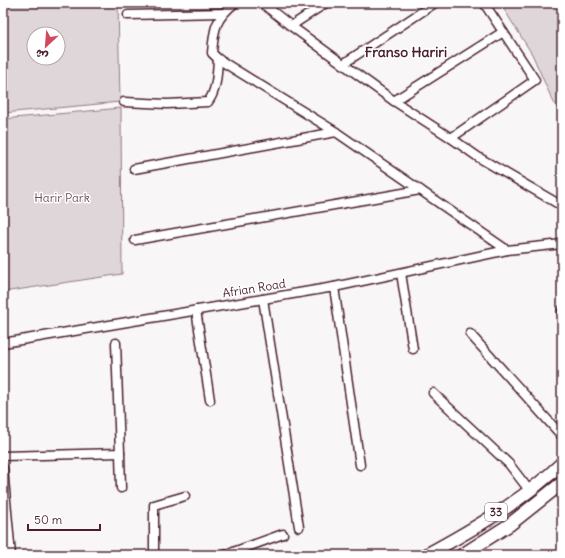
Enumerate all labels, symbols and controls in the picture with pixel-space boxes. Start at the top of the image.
north arrow [26,26,66,66]
district label: Franso Hariri [365,43,447,61]
text: ش [33,46,50,64]
park label: Harir Park [34,190,90,205]
street label: Afrian Road [221,276,287,300]
road number: 33 [485,503,507,521]
scale bar [28,506,100,532]
text: 50 m [34,512,63,527]

